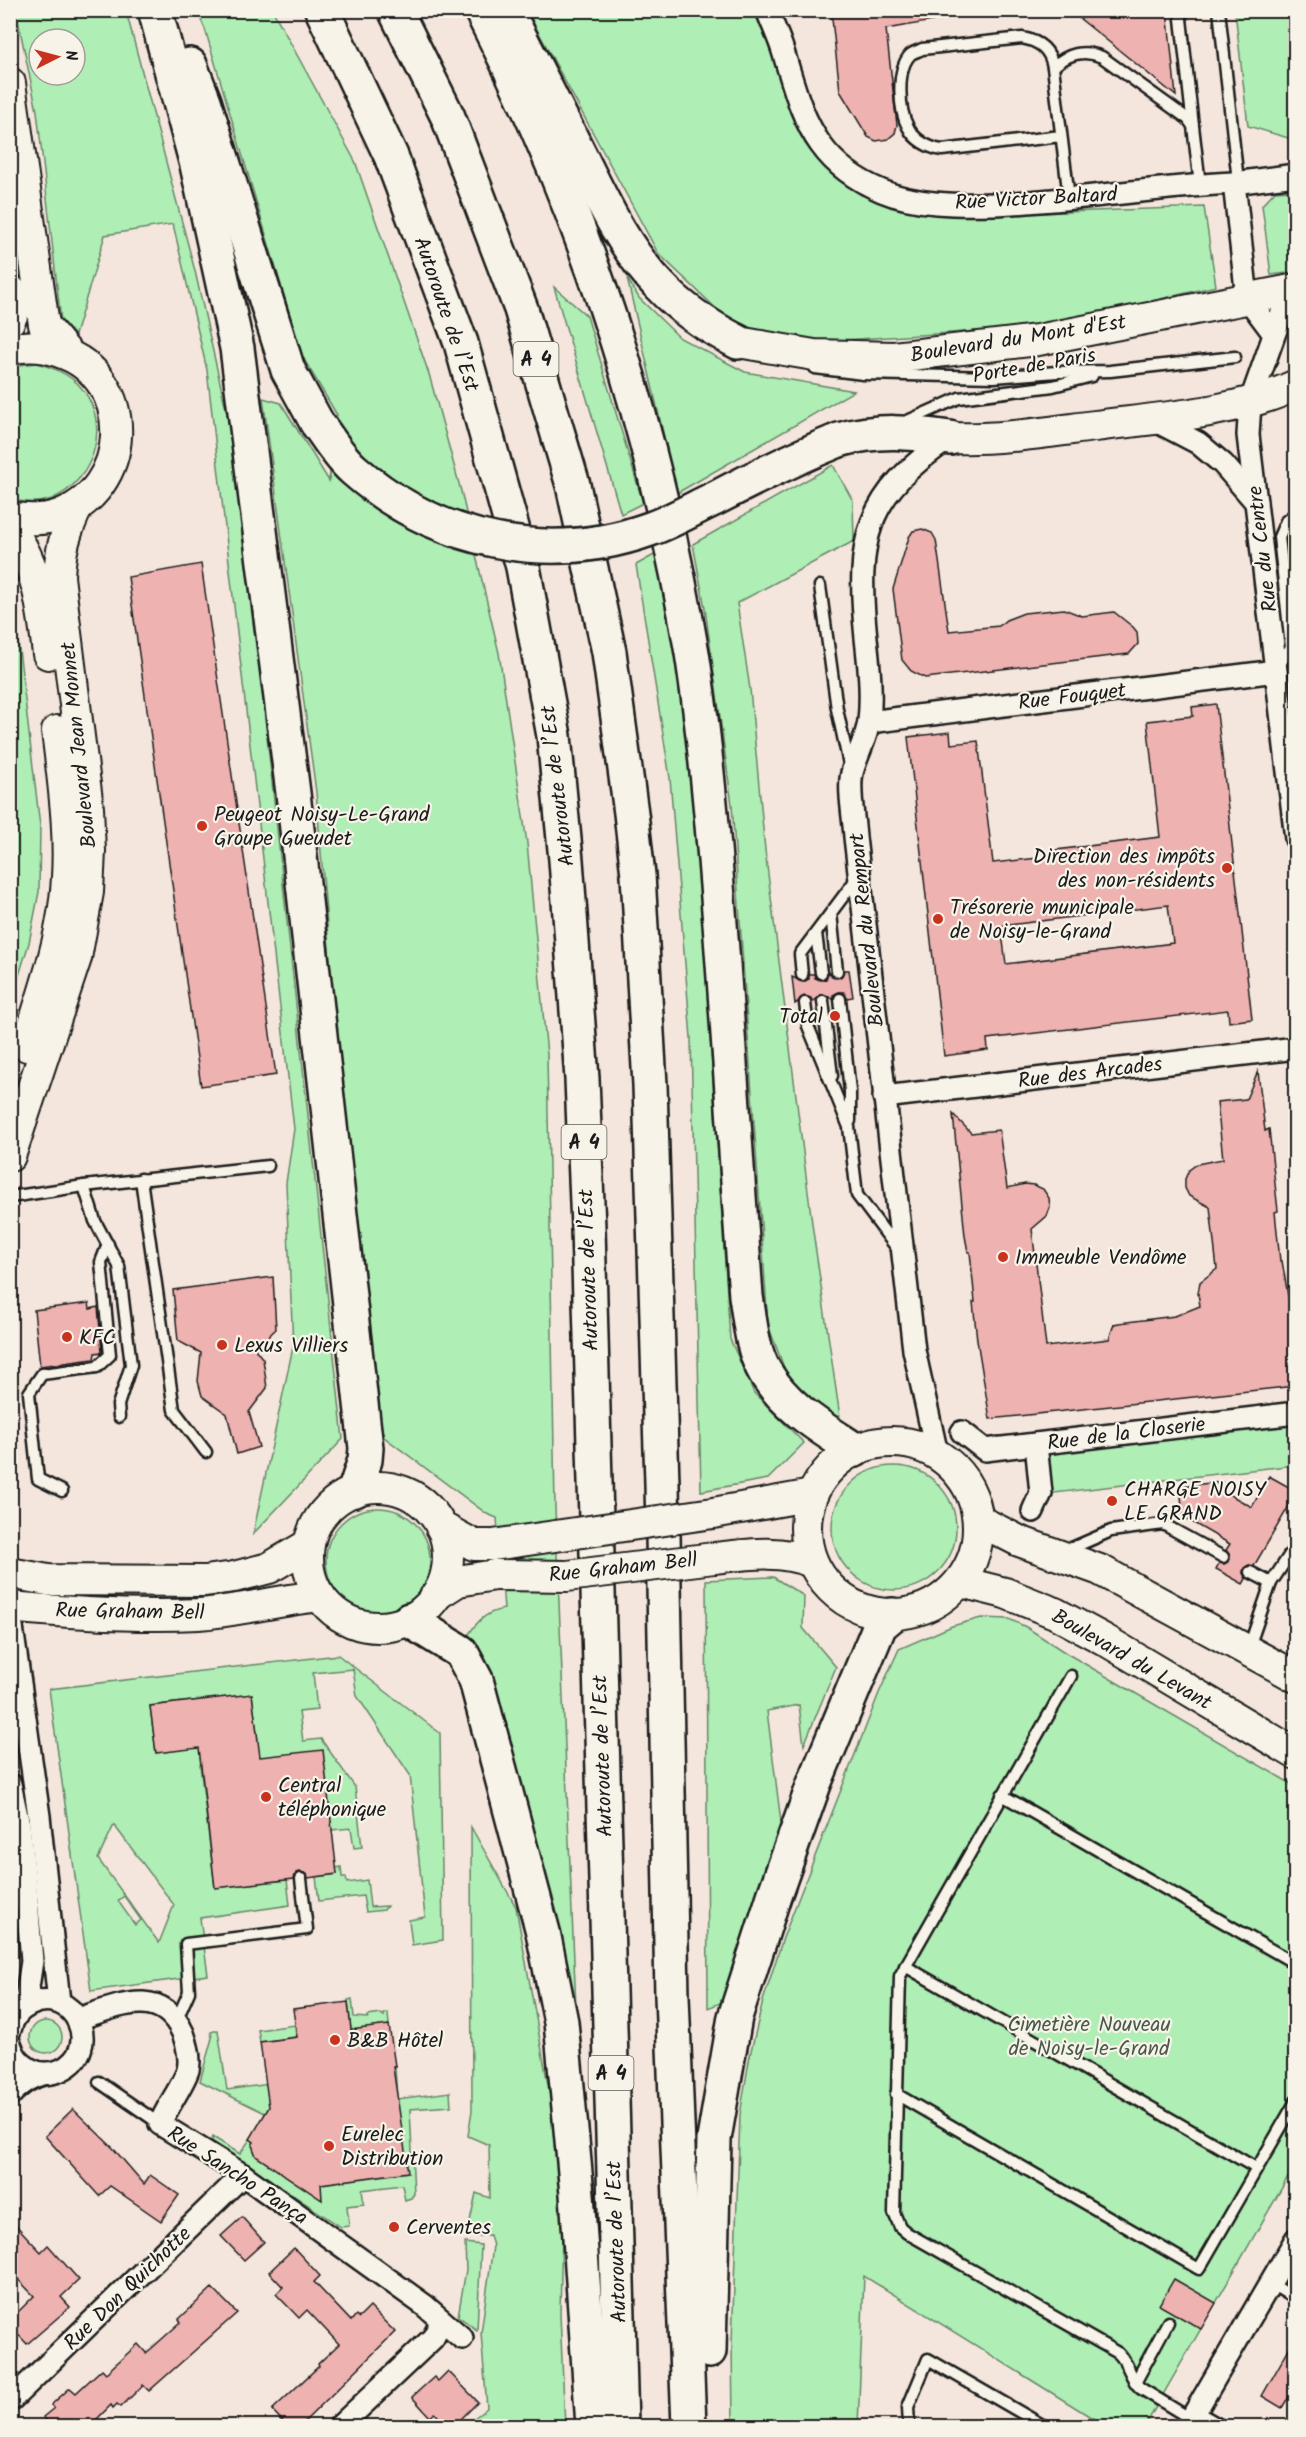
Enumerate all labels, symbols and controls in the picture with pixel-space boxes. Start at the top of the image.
north arrow [27,27,87,87]
text: N [57,49,83,62]
street label: Rue Victor Baltard [954,179,1119,220]
street label: Autoroute de l’Est [404,233,488,397]
street label: Boulevard du Mont d'Est [908,306,1129,373]
street label: Porte de Paris [970,339,1098,394]
road number: A 4 [514,342,558,376]
street label: Rue du Centre [1239,483,1288,614]
street label: Boulevard Jean Monnet [52,639,107,849]
street label: Rue Fouquet [1016,674,1129,720]
street label: Autoroute de l’Est [532,703,585,868]
place label: Peugeot Noisy-Le-Grand Groupe Gueudet [214,799,430,856]
marker: Peugeot Noisy-Le-Grand Groupe Gueudet [195,819,209,833]
street label: Boulevard du Rempart [841,831,894,1028]
place label: Direction des impôts des non-résidents [1033,841,1215,898]
marker: Direction des impôts des non-résidents [1220,861,1234,875]
place label: Trésorerie municipale de Noisy-le-Grand [950,892,1134,949]
marker: Trésorerie municipale de Noisy-le-Grand [931,912,945,926]
place label: Total [779,1001,823,1034]
marker: Total [828,1009,842,1023]
street label: Rue des Arcades [1016,1048,1164,1099]
road number: A 4 [562,1125,606,1159]
street label: Autoroute de l’Est [570,1188,609,1351]
place label: Immeuble Vendôme [1015,1242,1187,1275]
marker: Immeuble Vendôme [996,1250,1010,1264]
place label: KFC [79,1322,115,1355]
marker: KFC [60,1330,74,1344]
place label: Lexus Villiers [234,1330,348,1363]
marker: Lexus Villiers [215,1338,229,1352]
street label: Rue de la Closerie [1045,1408,1208,1461]
place label: CHARGE NOISY LE GRAND [1124,1474,1267,1531]
marker: CHARGE NOISY LE GRAND [1105,1494,1119,1508]
street label: Rue Graham Bell [547,1544,699,1593]
street label: Rue Graham Bell [55,1595,205,1630]
street label: Boulevard du Levant [1045,1601,1218,1720]
street label: Autoroute de l’Est [584,1674,623,1837]
place label: Central téléphonique [278,1770,387,1827]
marker: Central téléphonique [259,1790,273,1804]
park label: Cimetière Nouveau de Noisy-le-Grand [1008,2009,1170,2066]
place label: B&B Hôtel [347,2025,443,2058]
marker: B&B Hôtel [328,2033,342,2047]
road number: A 4 [588,2056,634,2090]
street label: Rue Sancho Pança [160,2118,314,2234]
place label: Eurelec Distribution [341,2119,444,2176]
marker: Eurelec Distribution [322,2139,336,2153]
street label: Autoroute de l’Est [598,2160,637,2323]
place label: Cerventes [406,2212,491,2245]
street label: Rue Don Quichotte [56,2219,200,2359]
marker: Cerventes [387,2220,401,2234]

